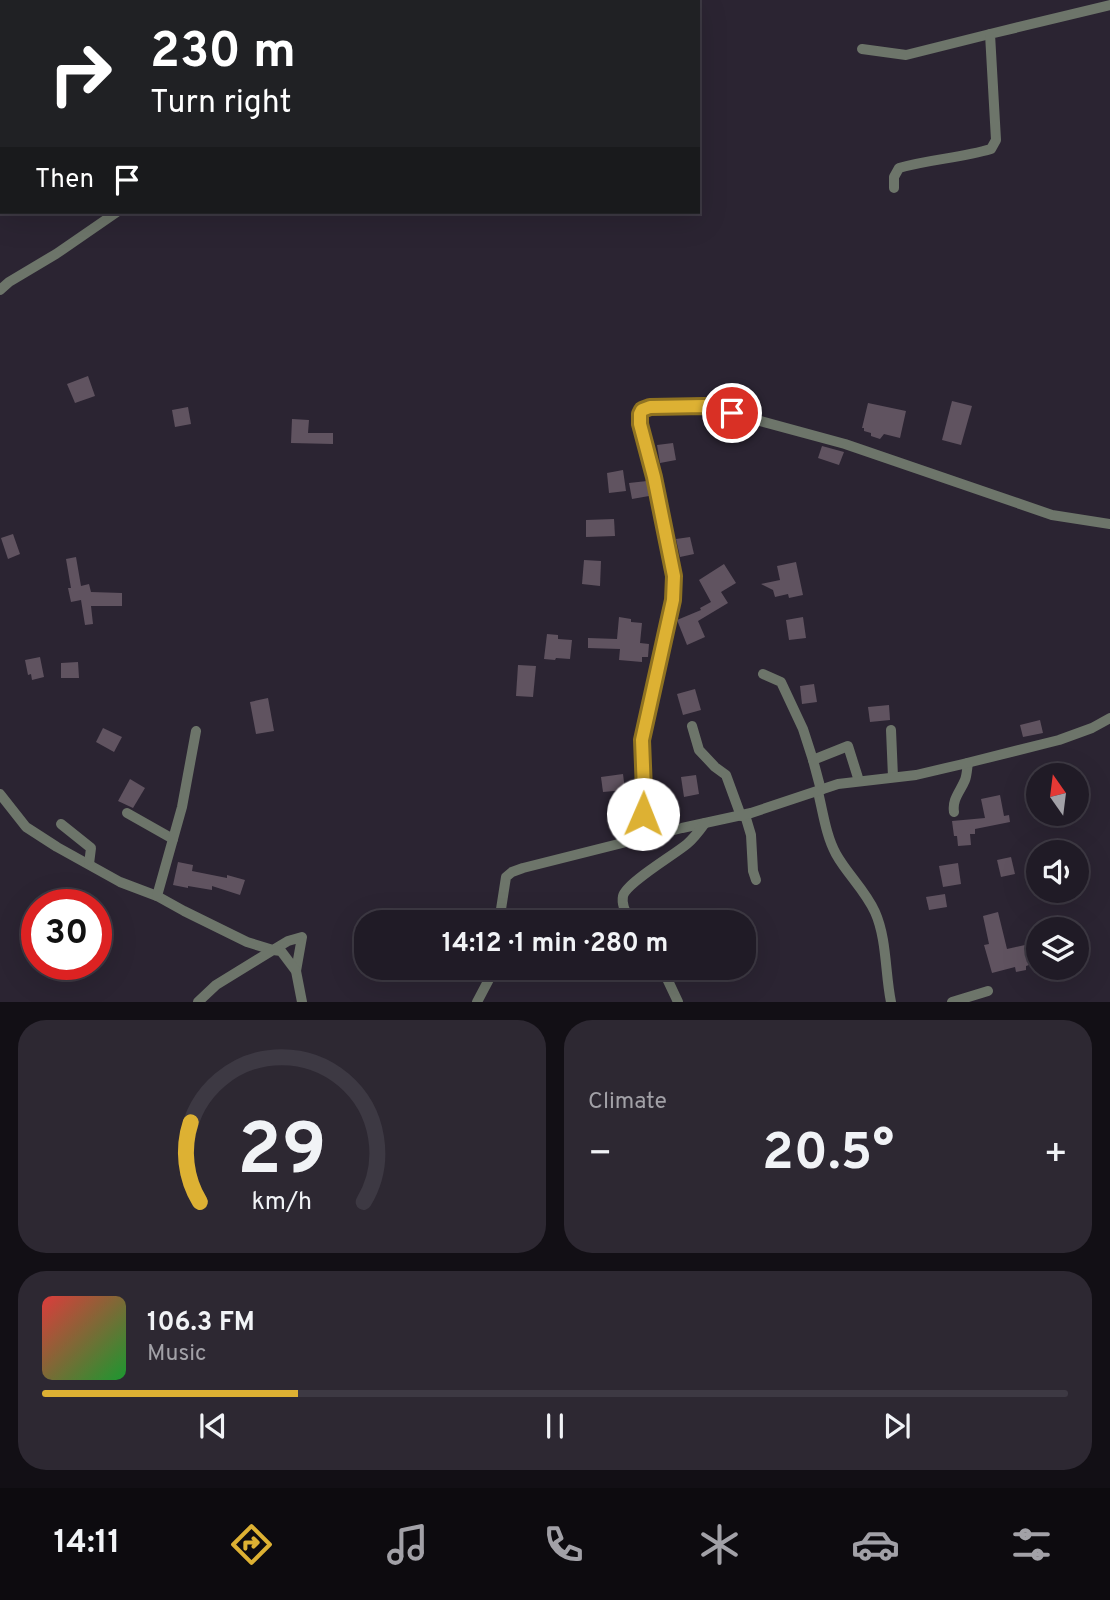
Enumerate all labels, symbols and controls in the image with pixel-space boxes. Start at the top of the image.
text: 230 m [150,23,296,85]
icon: right [35,28,126,119]
text: Turn right [150,84,292,124]
icon: arrive [108,161,146,199]
text: Then [35,164,94,197]
pin [702,383,762,443]
icon: arrive [713,394,751,432]
north arrow [1026,763,1088,826]
map controls [1026,763,1089,980]
position arrow [606,777,680,851]
button: sound [1026,840,1089,903]
speed limit sign: 30 [21,889,112,980]
button: layers [1026,917,1089,980]
text: 14:12 · 1 min · 280 m [442,928,668,961]
text: Climate [588,1088,667,1117]
text: 29 [237,1109,327,1201]
text: 20.5° [762,1122,894,1188]
text: − [588,1131,613,1180]
text: + [1043,1131,1068,1180]
text: km/h [252,1187,312,1219]
text: 106.3 FM [147,1307,255,1340]
text: Music [147,1340,207,1369]
icon: previous [194,1407,232,1445]
icon: pause [536,1407,574,1445]
icon: next [878,1407,916,1445]
icon: directions [227,1520,276,1569]
icon: music [383,1520,432,1569]
icon: phone [539,1520,588,1569]
icon: climate [695,1520,744,1569]
icon: car [851,1520,900,1569]
icon: filters [1007,1520,1056,1569]
text: 14:11 [54,1524,120,1564]

